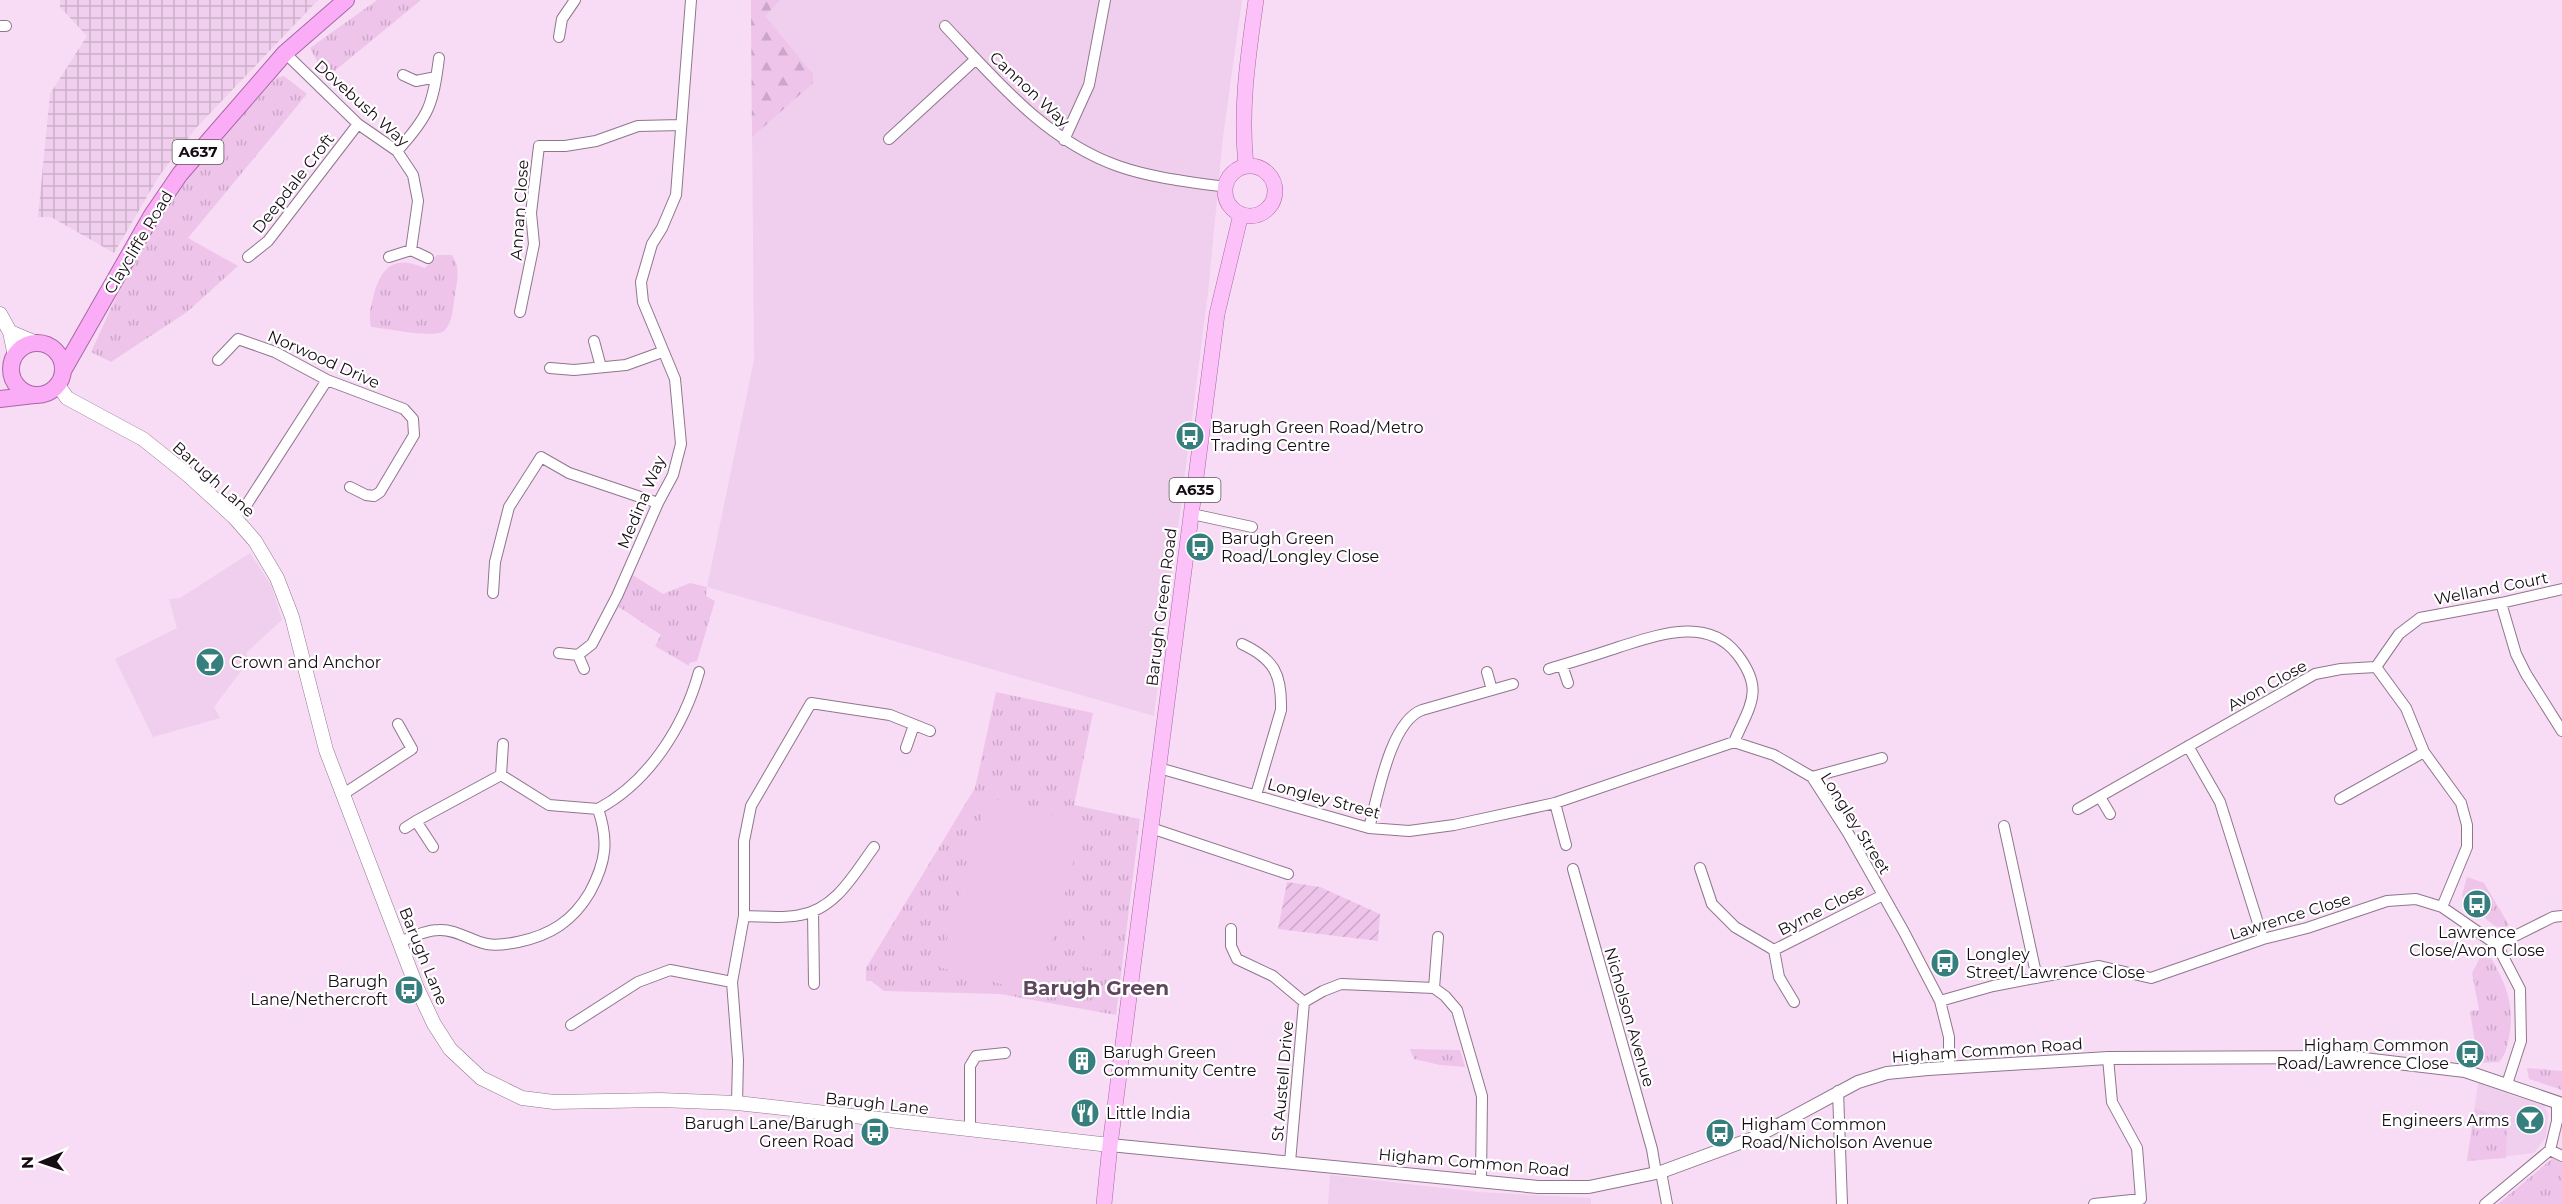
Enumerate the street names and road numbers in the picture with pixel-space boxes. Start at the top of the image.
street label: Cannon Way [986,48,1074,131]
street label: Dovebush Way [311,56,413,151]
street label: Deepdale Croft [249,129,339,237]
road number: A637 [172,140,224,164]
street label: Annan Close [507,159,532,261]
street label: Claycliffe Road [100,187,177,297]
street label: Norwood Drive [265,326,383,393]
street label: Barugh Lane [169,438,259,521]
street label: Medina Way [613,453,670,552]
road number: A635 [1170,478,1220,502]
street label: Barugh Green Road [1142,527,1181,687]
street label: Welland Court [2433,568,2550,609]
street label: Avon Close [2224,656,2310,715]
street label: Longley Street [1817,769,1895,878]
street label: Longley Street [1265,774,1383,823]
street label: Byrne Close [1775,879,1868,939]
street label: Lawrence Close [2227,889,2353,944]
street label: Barugh Lane [395,904,452,1008]
street label: Nicholson Avenue [1600,945,1659,1089]
street label: St Austell Drive [1268,1020,1297,1142]
street label: Higham Common Road [1891,1034,2083,1067]
street label: Barugh Lane [824,1089,930,1118]
street label: Higham Common Road [1378,1145,1570,1180]

